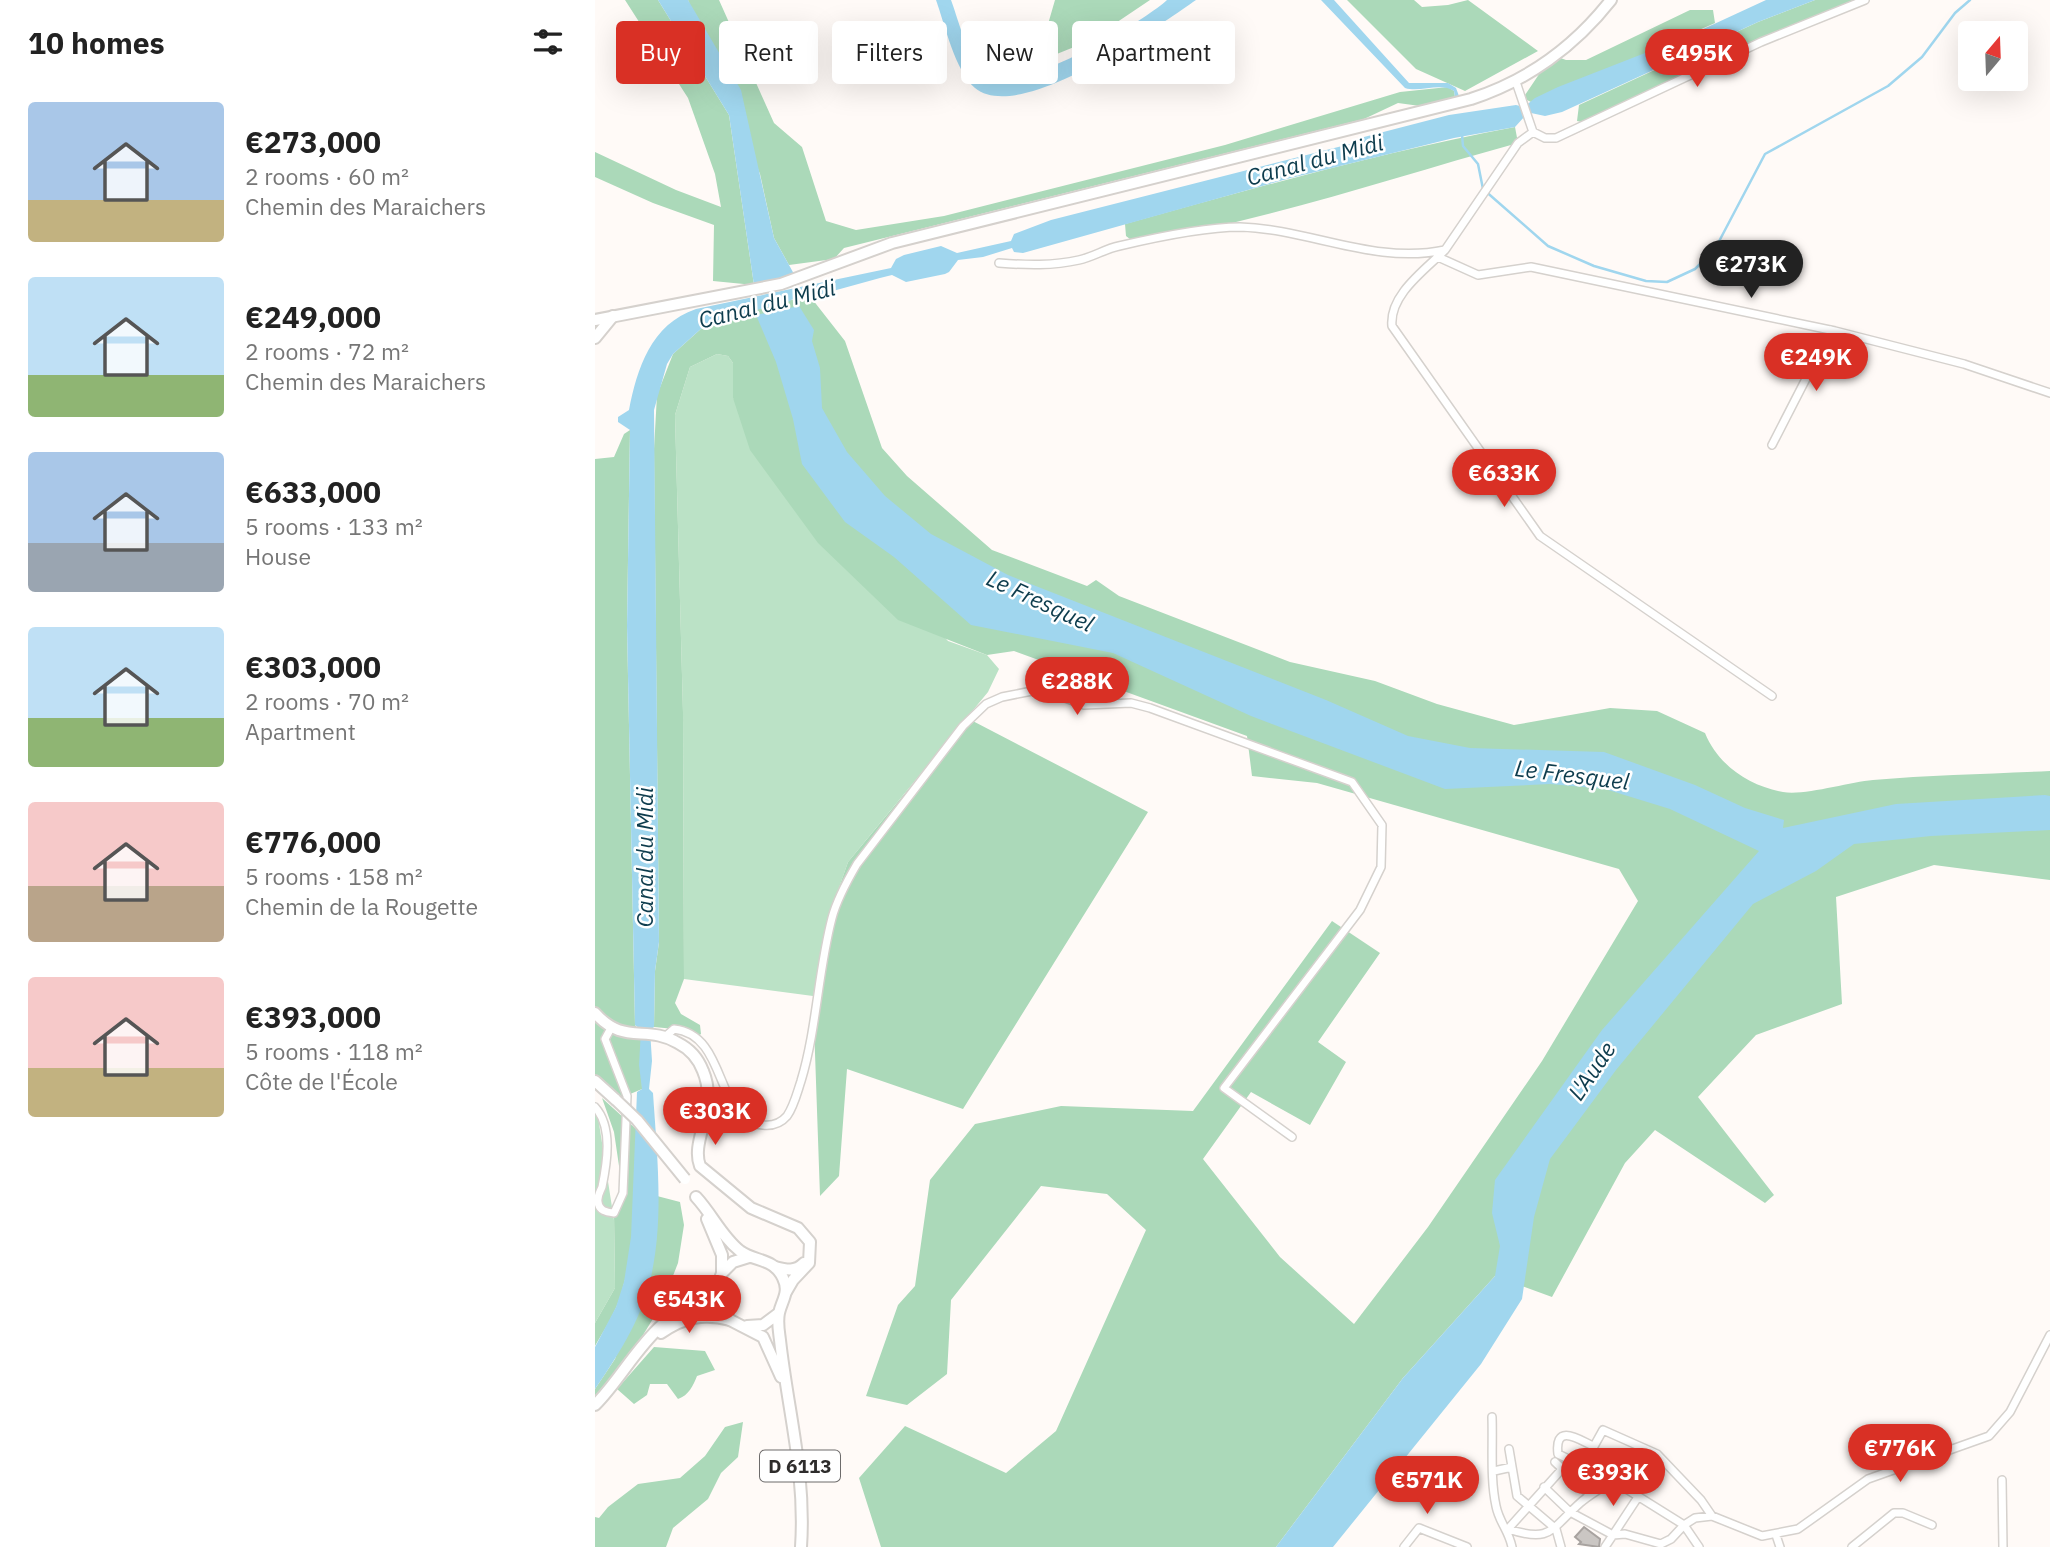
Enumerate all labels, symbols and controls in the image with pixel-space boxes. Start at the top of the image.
chip: Buy [616,21,705,84]
chip: Rent [719,21,818,84]
chip: Filters [832,21,947,84]
chip: New [961,21,1058,84]
chip: Apartment [1072,21,1235,84]
north arrow [1958,21,2028,91]
map controls [1958,21,2028,91]
text: 10 homes [28,23,165,62]
icon: filters [529,23,567,61]
pin: €495K [1648,29,1746,89]
text: €495K [1661,37,1733,67]
text: €273,000 [245,122,381,161]
water label: Canal du Midi [1243,126,1387,192]
icon: home [84,130,168,214]
text: 2 rooms · 60 m² [245,161,409,191]
text: Chemin des Maraichers [245,191,486,221]
pin: €273K [1702,240,1800,300]
text: €273K [1715,248,1787,278]
water label: Canal du Midi [695,271,839,335]
text: €249,000 [245,297,381,336]
icon: home [84,305,168,389]
pin: €249K [1767,334,1865,393]
text: 2 rooms · 72 m² [245,336,409,366]
text: €249K [1780,341,1852,371]
text: Chemin des Maraichers [245,366,486,396]
pin: €633K [1455,449,1553,509]
text: €633K [1468,457,1540,487]
text: €633,000 [245,472,381,511]
icon: home [84,480,168,564]
text: 5 rooms · 133 m² [245,511,423,541]
text: House [245,541,311,571]
water label: Le Fresquel [982,562,1100,638]
text: €303,000 [245,647,381,686]
icon: home [84,655,168,739]
pin: €288K [1028,658,1126,717]
text: €288K [1041,665,1113,695]
text: 2 rooms · 70 m² [245,686,409,716]
text: Apartment [245,716,356,746]
water label: Le Fresquel [1513,752,1632,796]
water label: Canal du Midi [629,786,659,927]
text: €776,000 [245,822,381,861]
icon: home [84,830,168,914]
text: 5 rooms · 158 m² [245,861,423,891]
text: Chemin de la Rougette [245,891,478,921]
text: €393,000 [245,997,381,1036]
icon: home [84,1005,168,1089]
water label: L'Aude [1561,1035,1622,1106]
text: 5 rooms · 118 m² [245,1036,423,1066]
text: Côte de l'École [245,1066,398,1096]
pin: €303K [666,1088,764,1147]
text: €303K [679,1095,751,1125]
pin: €543K [640,1276,738,1335]
text: €543K [653,1283,725,1313]
pin: €776K [1851,1424,1949,1484]
text: €776K [1864,1432,1936,1462]
pin: €393K [1564,1448,1662,1508]
road number: D 6113 [760,1450,840,1482]
pin: €571K [1378,1456,1476,1516]
text: €393K [1577,1456,1649,1486]
text: €571K [1391,1464,1463,1494]

